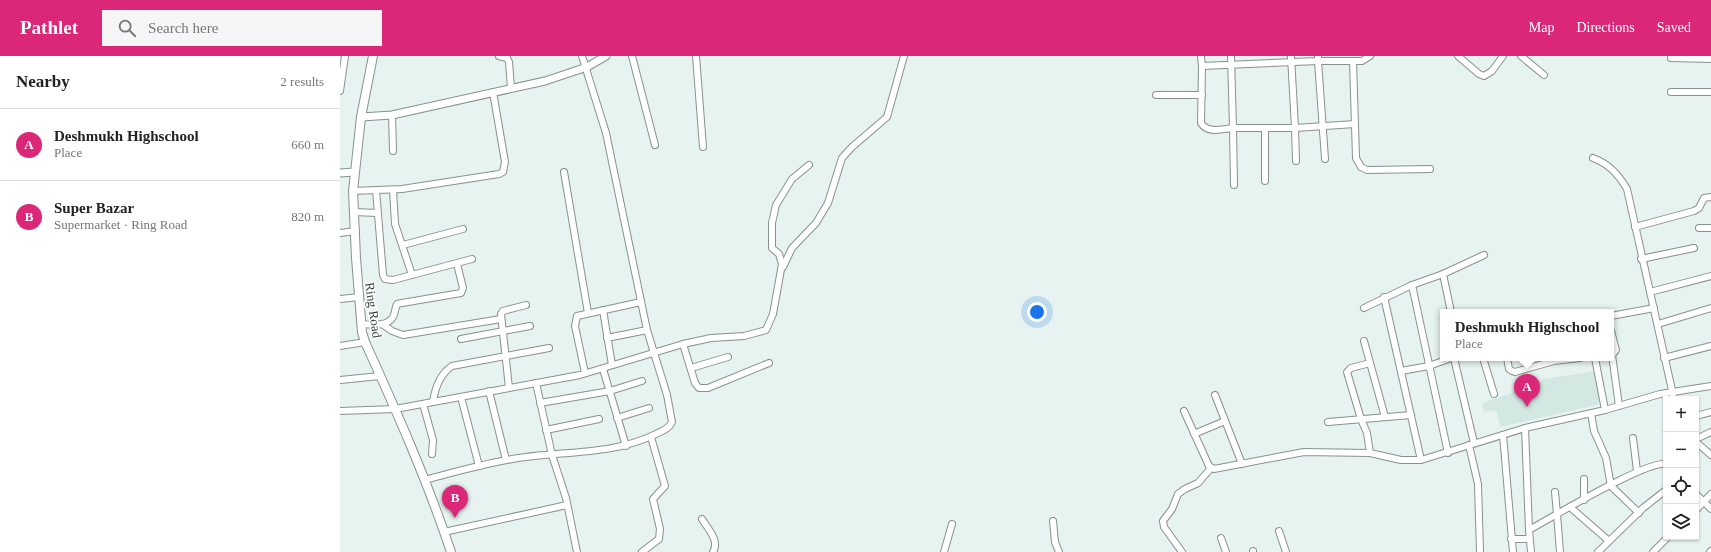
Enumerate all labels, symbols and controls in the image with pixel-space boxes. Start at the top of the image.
search box [102,10,382,46]
text: Pathlet [20,17,78,38]
icon: search [116,17,138,39]
text: Search here [148,20,218,36]
text: Map [1529,20,1554,35]
text: Directions [1576,20,1635,35]
text: Saved [1657,20,1691,35]
text: Nearby [16,72,70,91]
text: 2 results [280,74,324,89]
text: Deshmukh Highschool [54,128,199,144]
text: A [24,137,34,152]
text: 660 m [291,137,324,152]
text: Place [54,145,82,160]
text: Super Bazar [54,200,134,216]
text: B [25,209,33,224]
text: 820 m [291,209,324,224]
text: Supermarket · Ring Road [54,217,187,232]
street label: Ring Road [362,281,385,339]
your location [1027,302,1047,322]
popup [1440,309,1614,361]
text: Deshmukh Highschool [1455,319,1599,335]
text: Place [1455,336,1483,351]
pin: A [1514,374,1540,407]
map controls [1663,396,1699,540]
button: + [1663,396,1699,432]
button: − [1663,432,1699,468]
button: locate [1663,468,1699,504]
pin: B [442,485,468,518]
button: layers [1663,504,1699,540]

